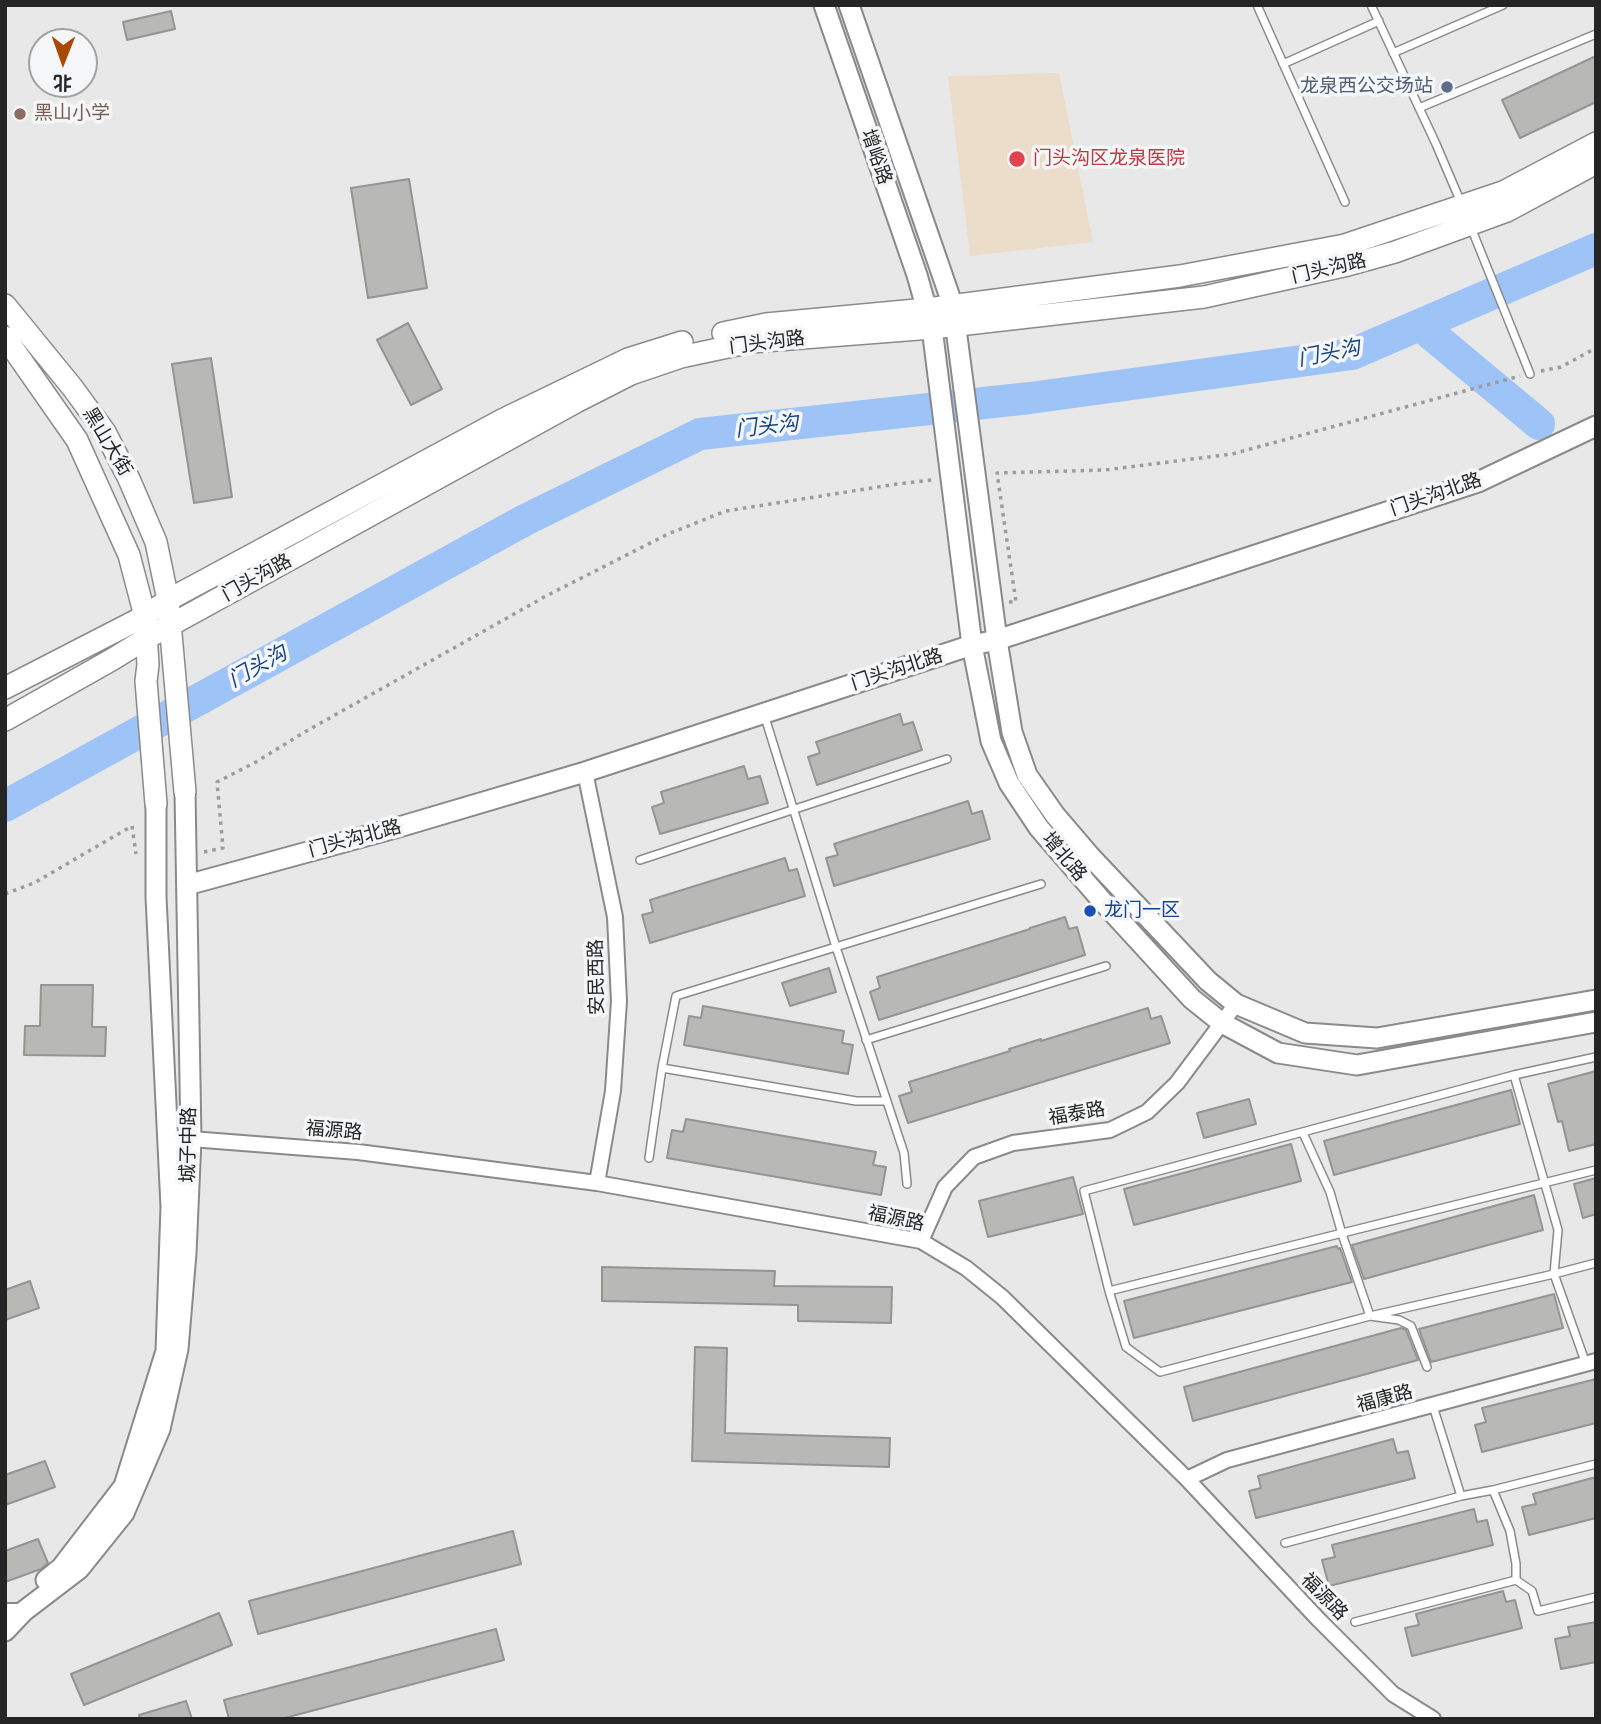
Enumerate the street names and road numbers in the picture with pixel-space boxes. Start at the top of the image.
street label: 增峪路 [856,126,896,188]
street label: 门头沟路 [1289,249,1369,289]
street label: 门头沟路 [728,327,806,359]
street label: 黑山大街 [78,404,136,480]
street label: 门头沟北路 [1387,469,1485,521]
street label: 门头沟路 [218,550,296,606]
street label: 门头沟北路 [848,644,946,696]
street label: 门头沟北路 [306,816,404,862]
street label: 增北路 [1037,828,1091,886]
street label: 安民西路 [585,939,609,1015]
street label: 福泰路 [1047,1098,1107,1130]
street label: 城子中路 [177,1107,201,1183]
street label: 福源路 [305,1117,363,1145]
street label: 福源路 [866,1202,926,1236]
street label: 福康路 [1355,1381,1415,1417]
street label: 福源路 [1296,1569,1352,1625]

